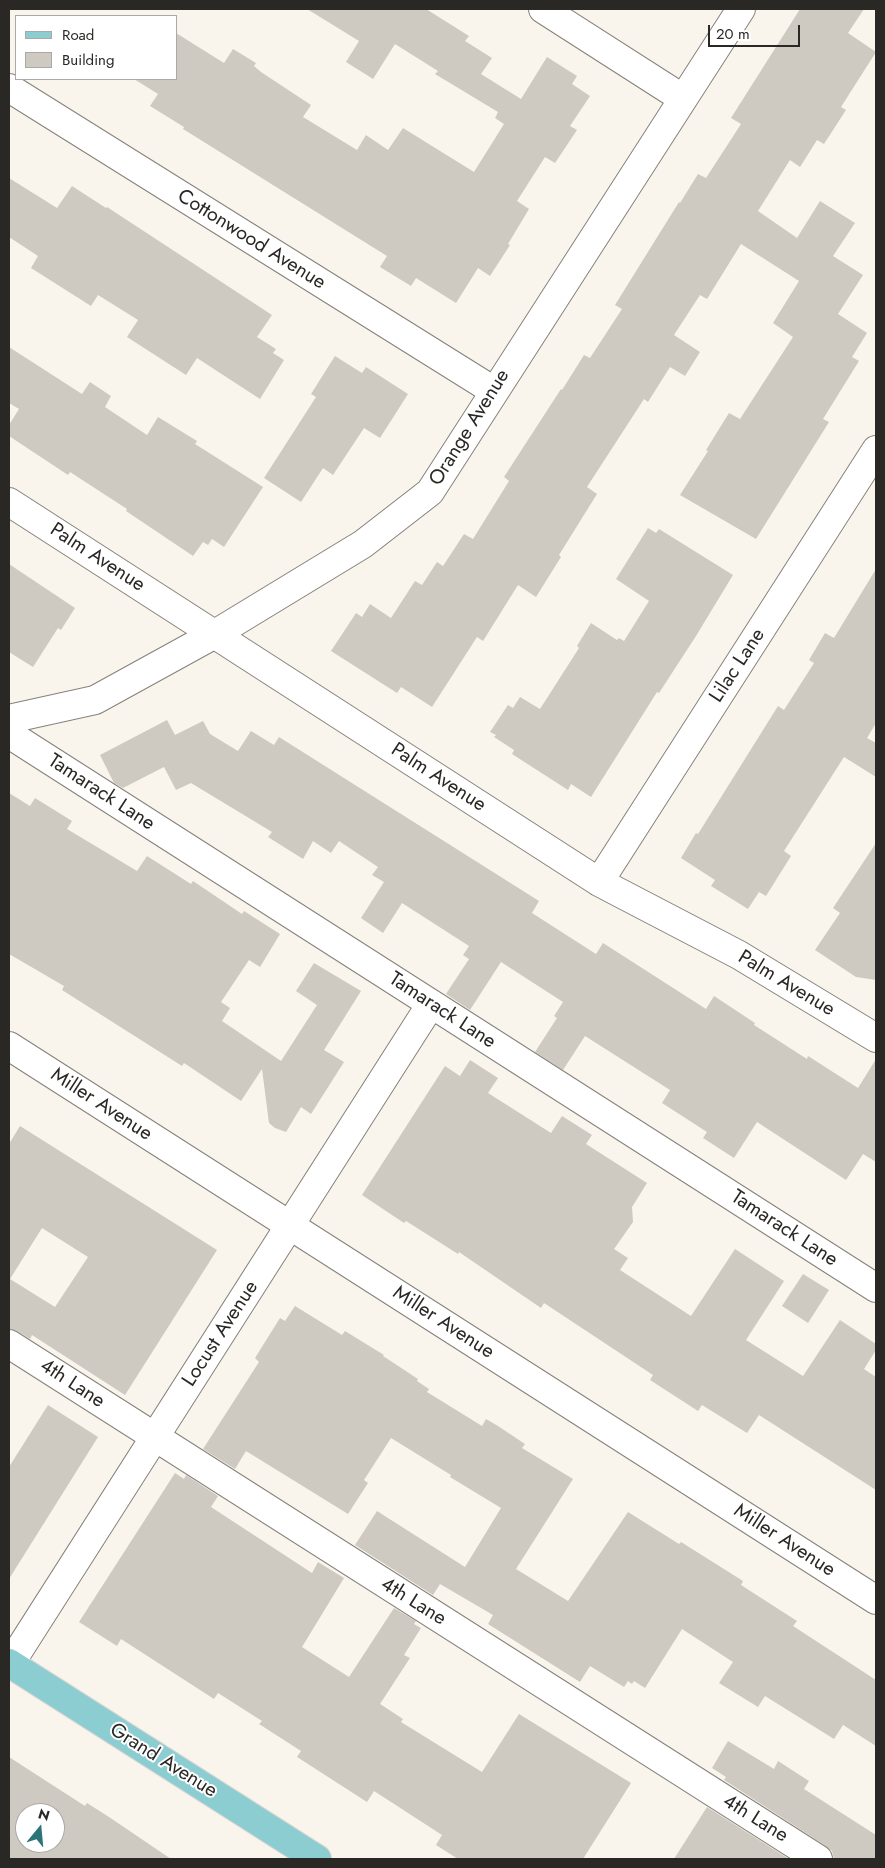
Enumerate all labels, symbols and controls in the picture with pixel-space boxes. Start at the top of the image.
legend [15,15,178,80]
scale bar [710,15,802,47]
text: 20 m [716,23,750,45]
text: Road [62,24,94,46]
text: Building [62,49,114,71]
street label: Cottonwood Avenue [172,185,330,295]
street label: Orange Avenue [425,365,515,491]
street label: Palm Avenue [45,518,149,598]
street label: Lilac Lane [705,624,771,708]
street label: Palm Avenue [386,738,490,818]
street label: Tamarack Lane [43,750,159,836]
street label: Palm Avenue [733,946,839,1022]
street label: Tamarack Lane [384,968,500,1054]
street label: Miller Avenue [46,1063,156,1147]
street label: Tamarack Lane [726,1186,842,1272]
street label: Locust Avenue [178,1277,264,1391]
street label: Miller Avenue [388,1281,498,1365]
street label: 4th Lane [35,1354,109,1414]
street label: Miller Avenue [729,1499,839,1583]
street label: 4th Lane [376,1573,450,1631]
street label: Grand Avenue [105,1718,221,1804]
street label: 4th Lane [718,1790,792,1848]
north arrow [15,1803,65,1853]
text: N [36,1803,52,1826]

